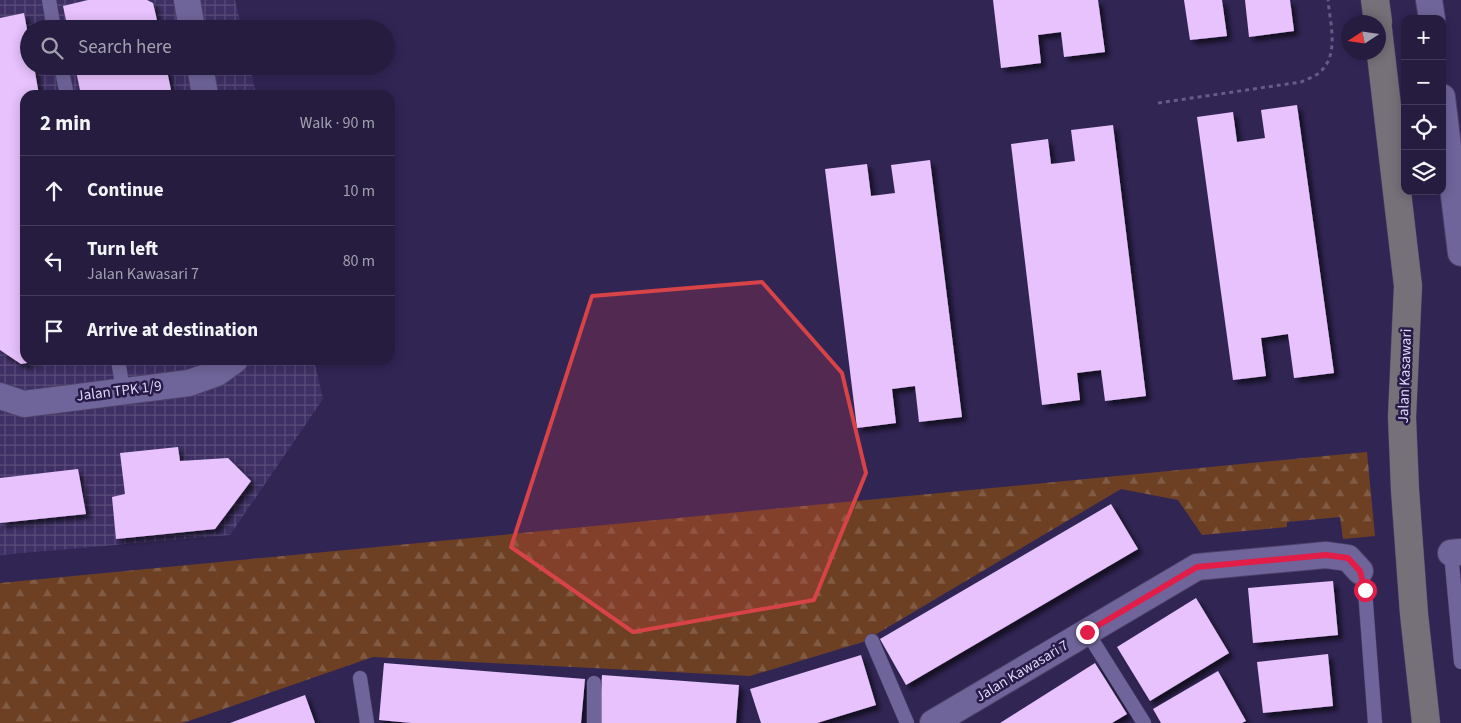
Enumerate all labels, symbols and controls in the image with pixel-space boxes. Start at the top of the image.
north arrow [1341,15,1386,60]
map controls [1401,15,1446,195]
button: + [1401,15,1446,60]
search box [20,20,395,75]
icon: search [38,34,66,62]
text: Search here [78,34,172,61]
button: − [1401,60,1446,105]
button: locate [1401,105,1446,150]
text: 2 min [40,108,91,138]
text: Walk · 90 m [300,112,375,134]
button: layers [1401,150,1446,195]
icon: ahead [40,177,68,205]
text: Continue [87,177,164,204]
text: 10 m [343,180,375,202]
text: Turn left [87,236,158,263]
icon: left [40,247,68,275]
text: 80 m [343,250,375,272]
text: Jalan Kawasari 7 [87,263,199,285]
icon: arrive [40,317,68,345]
text: Arrive at destination [87,317,258,344]
street label: Jalan Kasawari [1393,328,1417,424]
street label: Jalan TPK 1/9 [75,375,163,407]
route start [1354,579,1377,602]
route end [1076,621,1099,644]
street label: Jalan Kawasari 7 [972,635,1072,707]

